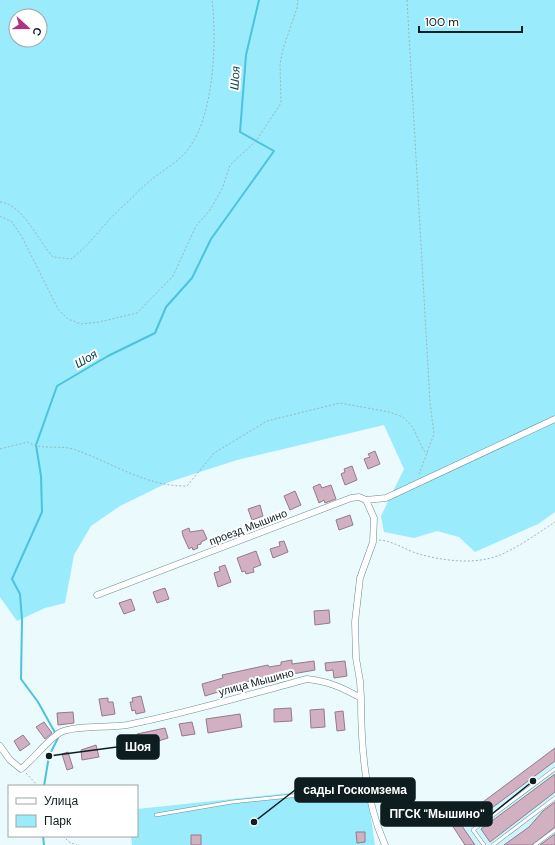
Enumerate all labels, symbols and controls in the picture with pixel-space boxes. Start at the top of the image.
north arrow [8,8,48,48]
scale bar [419,8,522,34]
text: 100 m [425,14,459,30]
text: С [29,25,45,38]
water label: Шоя [226,65,244,90]
water label: Шоя [72,346,101,372]
street label: проезд Мышино [207,506,289,548]
street label: улица Мышино [217,665,295,699]
callout: Шоя [117,735,159,759]
text: Шоя [125,739,151,755]
callout: сады Госкомзема [295,778,415,802]
text: сады Госкомзема [303,782,407,798]
legend [8,785,138,837]
text: Улица [44,793,78,809]
callout: ПГСК "Мышино" [381,802,492,826]
text: ПГСК "Мышино" [389,806,485,822]
text: Парк [44,813,72,829]

